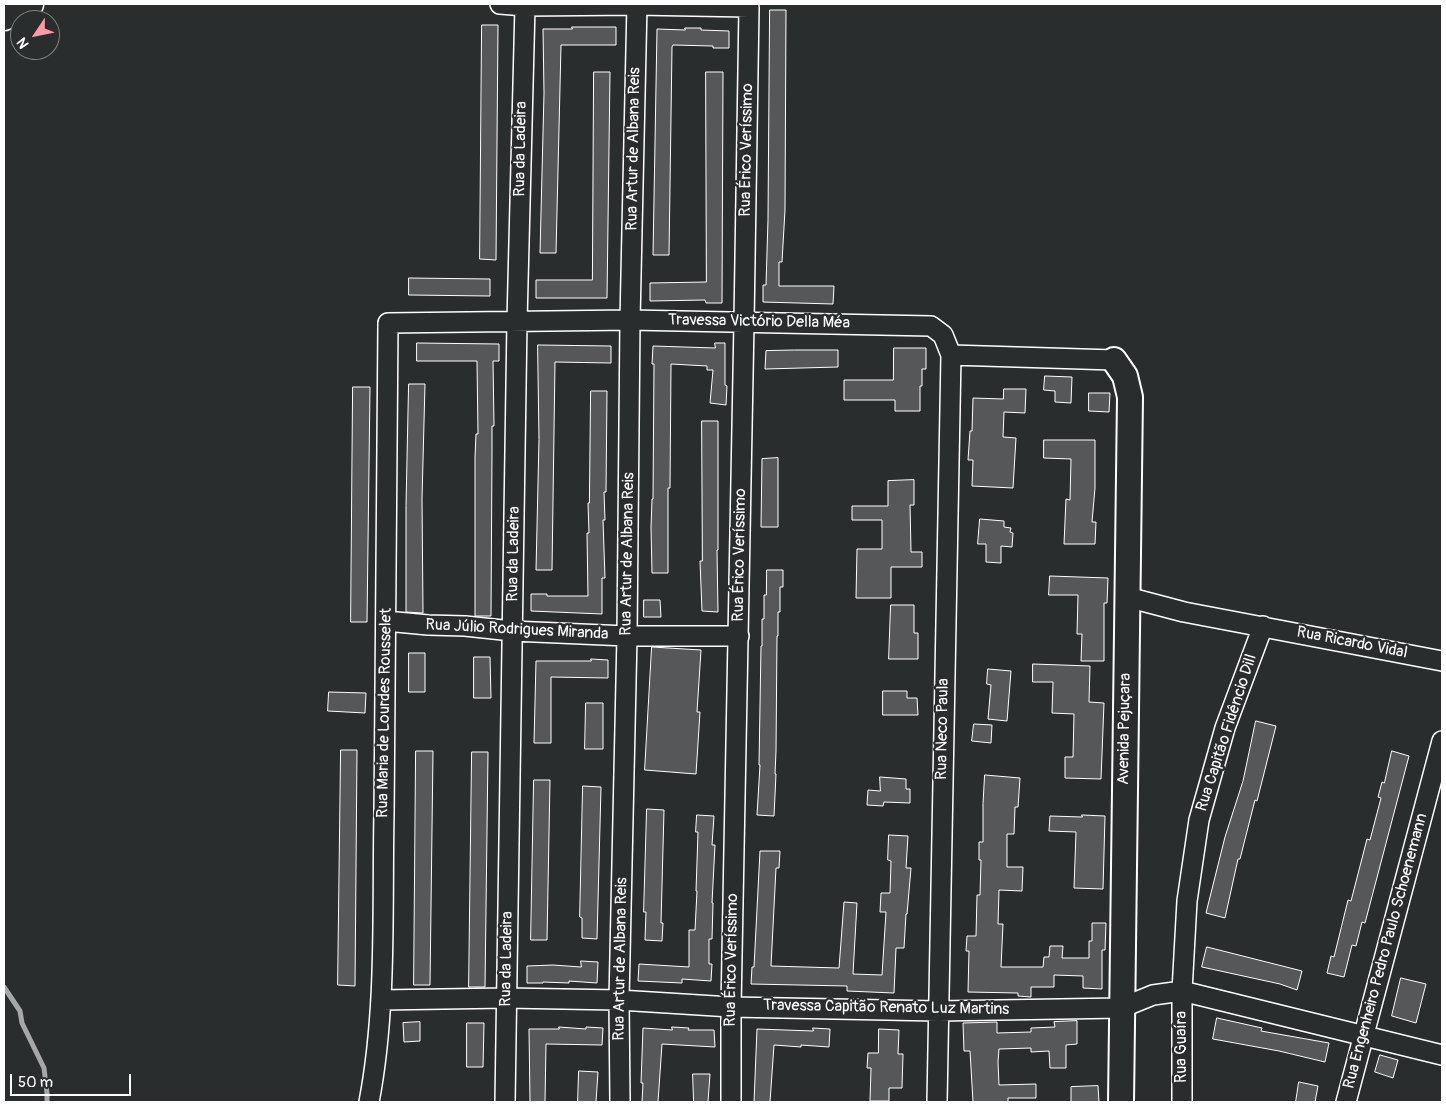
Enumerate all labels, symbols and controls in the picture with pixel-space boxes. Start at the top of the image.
north arrow [10,10,60,60]
text: N [13,34,33,52]
street label: Rua Artur de Albana Reis [623,67,645,231]
street label: Rua Érico Veríssimo [736,83,758,217]
street label: Rua da Ladeira [511,101,531,197]
street label: Travessa Victório Della Méa [668,311,850,333]
street label: Rua Artur de Albana Reis [617,472,639,636]
street label: Rua Érico Veríssimo [729,488,751,622]
street label: Rua da Ladeira [504,506,524,602]
street label: Rua Maria de Lourdes Rousselet [374,608,396,818]
street label: Rua Júlio Rodrigues Miranda [425,616,609,644]
street label: Rua Ricardo Vidal [1295,623,1409,663]
street label: Rua Capitão Fidêncio Dill [1193,652,1261,814]
street label: Avenida Pejuçara [1114,673,1136,785]
street label: Rua Neco Paula [933,678,953,780]
street label: Rua Engenheiro Pedro Paulo Schoenemann [1340,811,1432,1091]
street label: Rua Artur de Albana Reis [610,877,632,1041]
street label: Rua Érico Veríssimo [721,893,743,1027]
street label: Rua da Ladeira [497,911,517,1007]
street label: Travessa Capitão Renato Luz Martins [763,996,1009,1020]
street label: Rua Guaíra [1172,1011,1192,1083]
scale bar [12,1064,134,1096]
text: 50 m [18,1073,53,1092]

